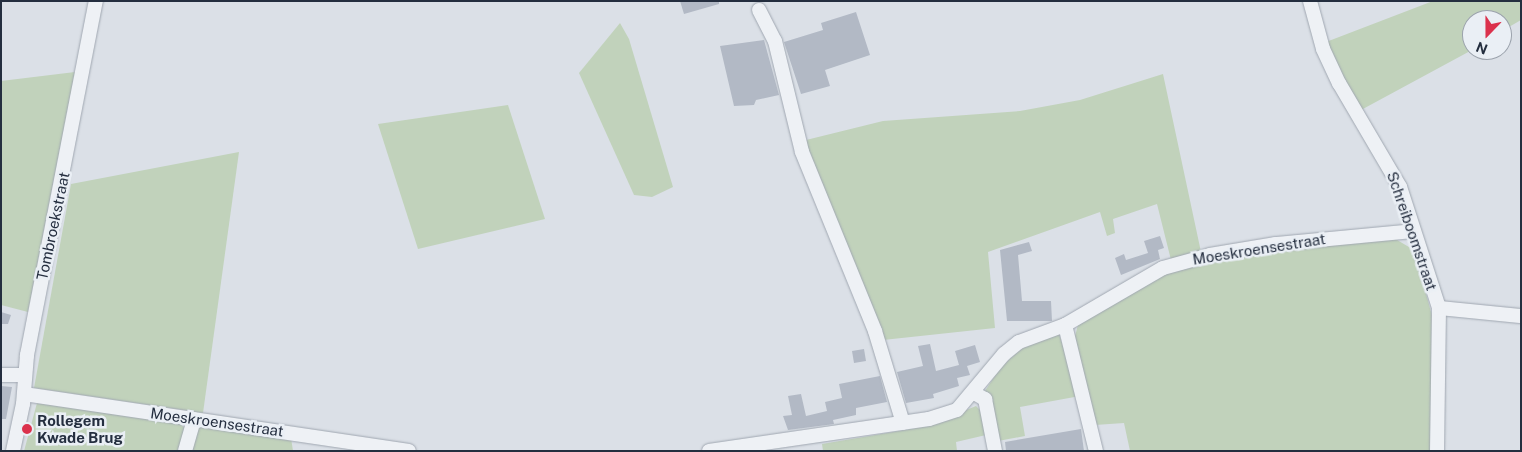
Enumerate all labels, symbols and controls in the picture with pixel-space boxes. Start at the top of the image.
north arrow [1462,10,1512,60]
text: N [1474,39,1490,57]
street label: Schreiboomstraat [1383,169,1441,293]
street label: Tombroekstraat [33,170,73,282]
street label: Moeskroensestraat [1191,230,1327,268]
street label: Moeskroensestraat [149,404,285,440]
place label: Rollegem Kwade Brug [37,411,123,446]
marker: Rollegem Kwade Brug [21,423,33,435]

